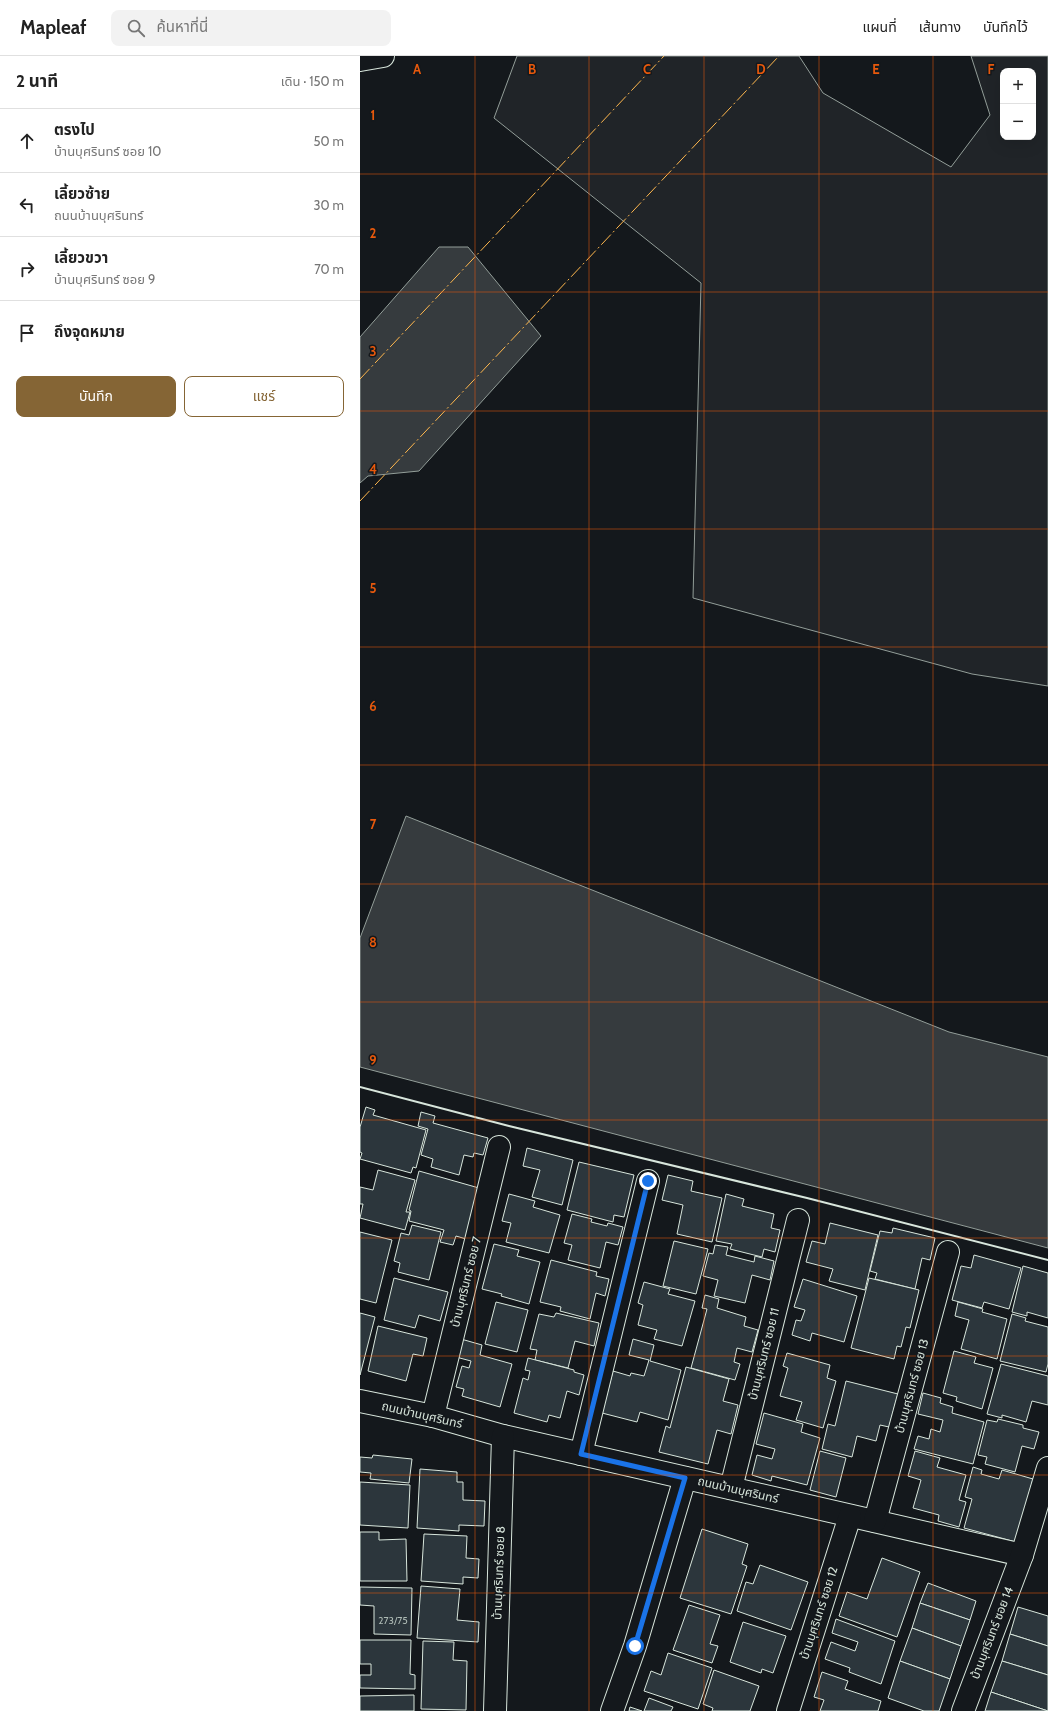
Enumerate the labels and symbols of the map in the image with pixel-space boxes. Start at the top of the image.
text: A [413,61,422,77]
text: B [528,61,536,77]
text: C [643,61,651,77]
text: D [756,61,766,77]
text: E [872,61,880,77]
text: F [988,61,995,77]
text: 1 [371,107,375,123]
text: 2 [370,225,377,241]
text: 3 [369,343,377,359]
text: 4 [369,461,377,477]
text: 5 [370,580,377,596]
text: 6 [369,698,377,714]
text: 7 [370,816,377,832]
text: 8 [369,934,377,950]
text: 9 [369,1052,377,1068]
route end [639,1172,657,1190]
street label: บ้านบุศรินทร์ ซอย 7 [447,1235,484,1329]
street label: บ้านบุศรินทร์ ซอย 11 [745,1306,782,1402]
street label: บ้านบุศรินทร์ ซอย 13 [892,1337,931,1435]
street label: ถนนบ้านบุศรินทร์ [380,1398,465,1431]
street label: ถนนบ้านบุศรินทร์ [696,1473,781,1506]
street label: บ้านบุศรินทร์ ซอย 8 [489,1526,508,1620]
street label: บ้านบุศรินทร์ ซอย 12 [796,1564,841,1661]
street label: บ้านบุศรินทร์ ซอย 14 [967,1585,1016,1681]
house number: 273/75 [378,1614,408,1627]
route start [626,1637,644,1655]

